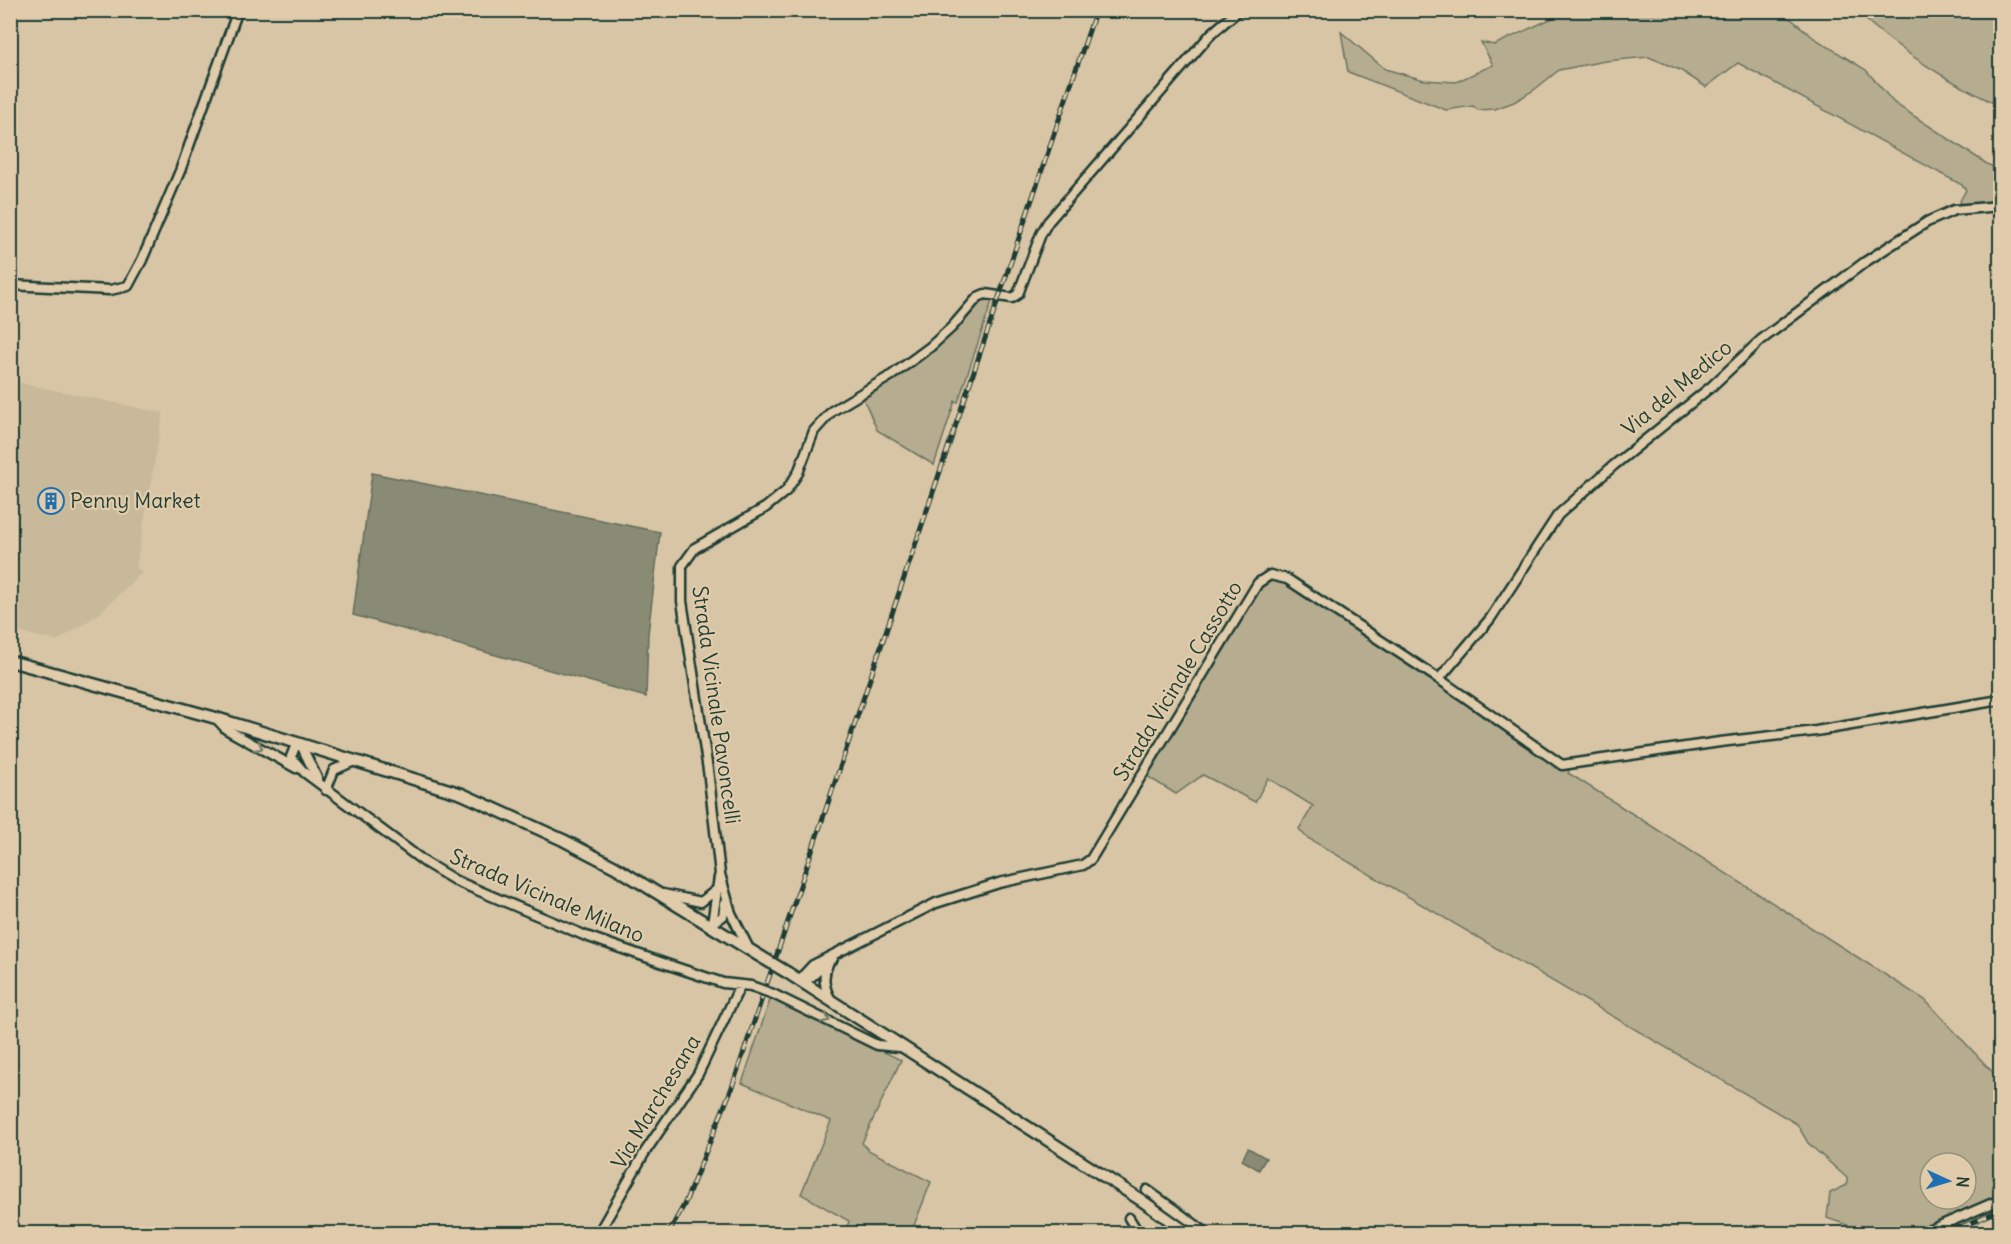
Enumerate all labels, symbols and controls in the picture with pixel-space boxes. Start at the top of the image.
street label: Via del Medico [1616,334,1737,442]
building icon: Penny Market [36,486,66,516]
place label: Penny Market [70,487,201,514]
street label: Strada Vicinale Cassotto [1107,576,1248,786]
street label: Strada Vicinale Pavoncelli [686,584,747,826]
one-way arrow [252,740,263,751]
street label: Strada Vicinale Milano [446,842,649,949]
one-way arrow [820,1012,831,1024]
street label: Via Marchesana [605,1030,706,1174]
north arrow [1918,1151,1978,1211]
text: N [1953,1176,1973,1188]

